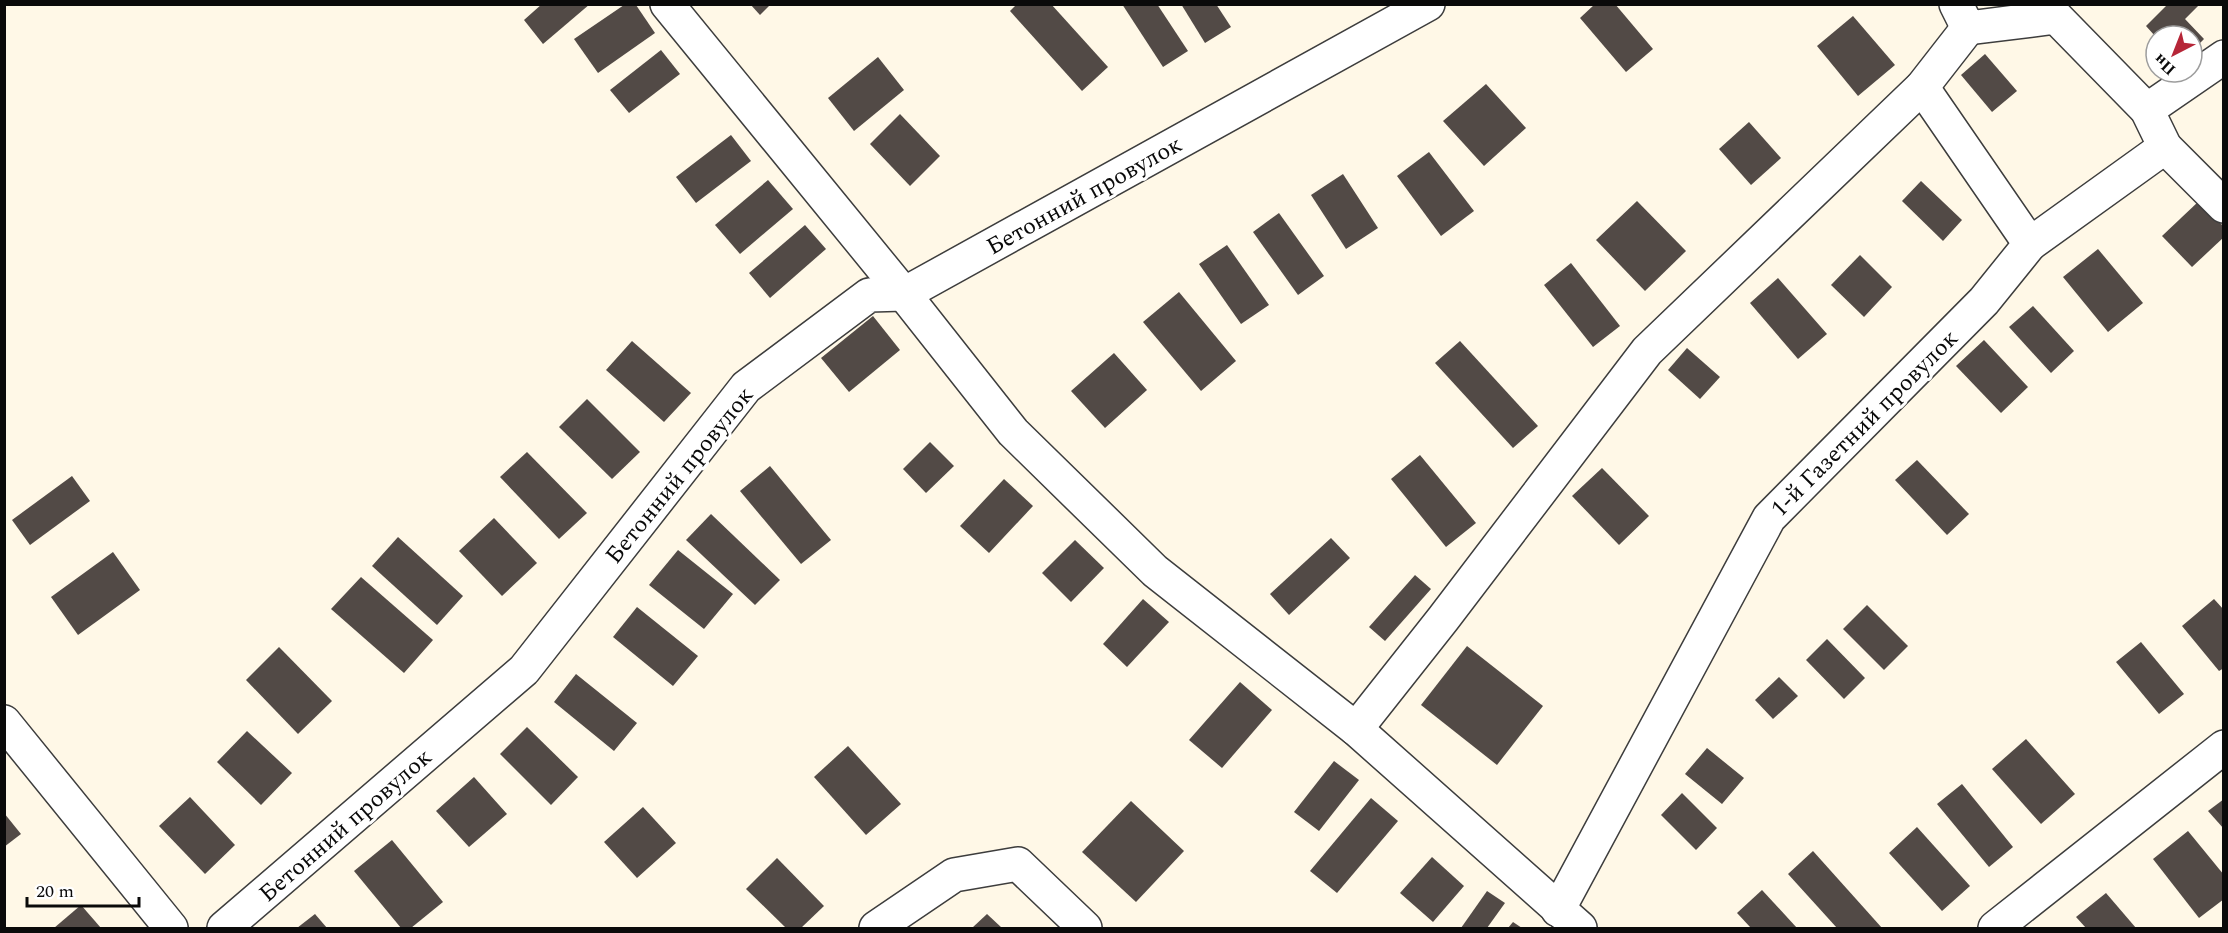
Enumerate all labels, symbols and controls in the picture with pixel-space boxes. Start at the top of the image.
north arrow [2144,24,2204,84]
text: Пн [2148,48,2181,81]
street label: Бетонний провулок [980,127,1189,265]
street label: 1-й Газетний провулок [1762,321,1967,526]
street label: Бетонний провулок [597,379,763,572]
street label: Бетонний провулок [251,740,440,911]
scale bar [27,870,140,908]
text: 20 m [36,878,74,905]

